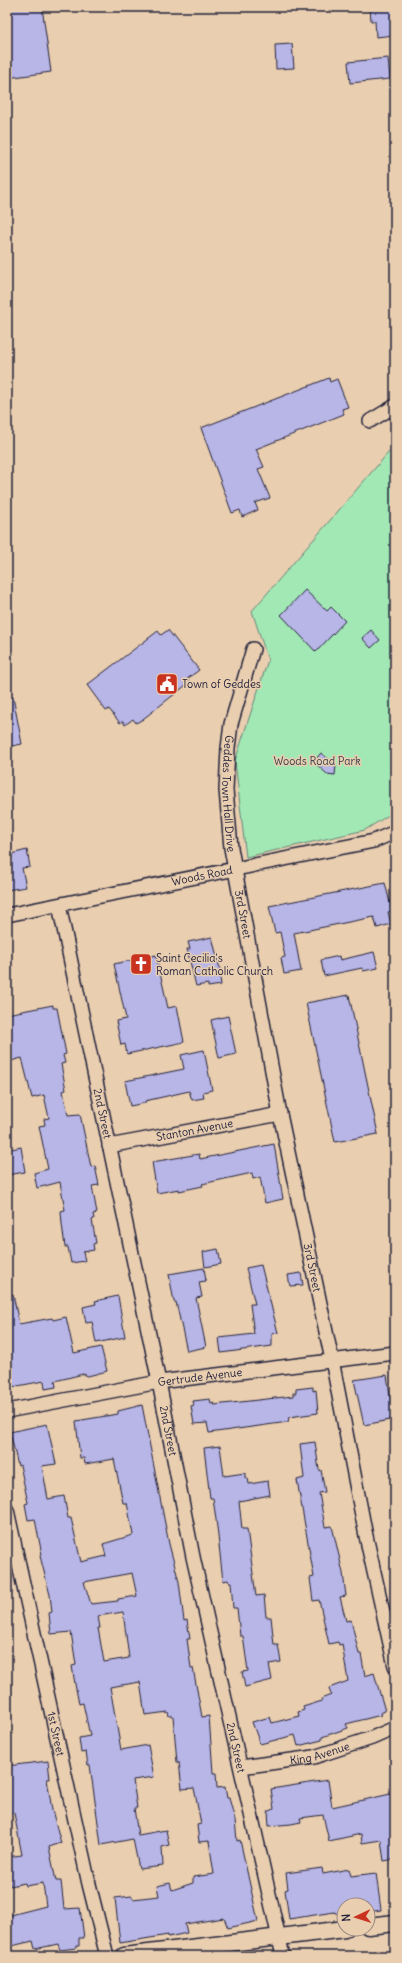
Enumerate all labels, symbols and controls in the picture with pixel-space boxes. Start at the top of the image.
public building icon: Town of Geddes [154,671,180,697]
place label: Town of Geddes [182,677,261,691]
street label: Geddes Town Hall Drive [219,734,239,853]
park label: Woods Road Park [273,754,361,768]
street label: Woods Road [170,863,234,889]
street label: 3rd Street [232,889,255,940]
church icon: Saint Cecilia's Roman Catholic Church [128,951,154,977]
place label: Saint Cecilia's Roman Catholic Church [156,951,273,978]
street label: 2nd Street [91,1087,115,1140]
street label: Stanton Avenue [155,1116,234,1144]
street label: 3rd Street [301,1242,324,1293]
street label: Gertrude Avenue [157,1365,243,1389]
street label: 2nd Street [157,1404,180,1457]
street label: 1st Street [44,1710,68,1758]
street label: 2nd Street [224,1721,248,1774]
street label: King Avenue [289,1739,351,1767]
north arrow [336,1897,376,1937]
text: N [339,1913,353,1922]

